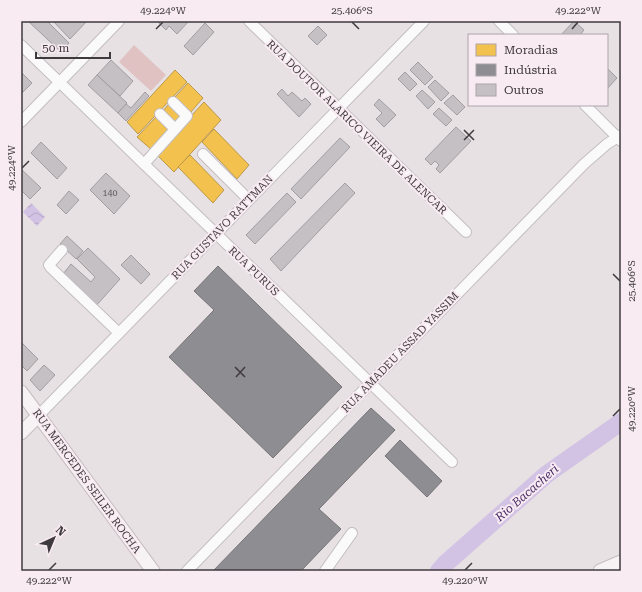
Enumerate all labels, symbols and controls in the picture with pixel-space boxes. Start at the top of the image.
text: 49.224°W [140,5,187,16]
text: 25.406°S [331,5,373,16]
text: 49.222°W [555,5,602,16]
scale bar [36,34,110,60]
legend [468,34,608,106]
street label: RUA DOUTOR ALARICO VIEIRA DE ALENCAR [264,38,450,217]
text: 50 m [42,41,69,55]
text: Moradias [504,43,558,57]
text: Indústria [504,63,557,77]
text: Outros [504,83,544,97]
text: 49.224°W [6,144,17,191]
street label: RUA GUSTAVO RATTMAN [169,172,276,282]
house number: 140 [102,188,118,198]
street label: RUA PURUS [226,244,282,299]
text: 25.406°S [626,260,637,302]
street label: RUA AMADEU ASSAD YASSIM [339,289,462,415]
text: 49.220°W [626,385,637,432]
street label: RUA MERCEDES SEILER ROCHA [30,407,143,556]
water label: Rio Bacacheri [492,462,562,525]
north arrow [34,518,74,558]
text: N [53,524,69,539]
text: 49.222°W [26,575,73,586]
text: 49.220°W [442,575,489,586]

